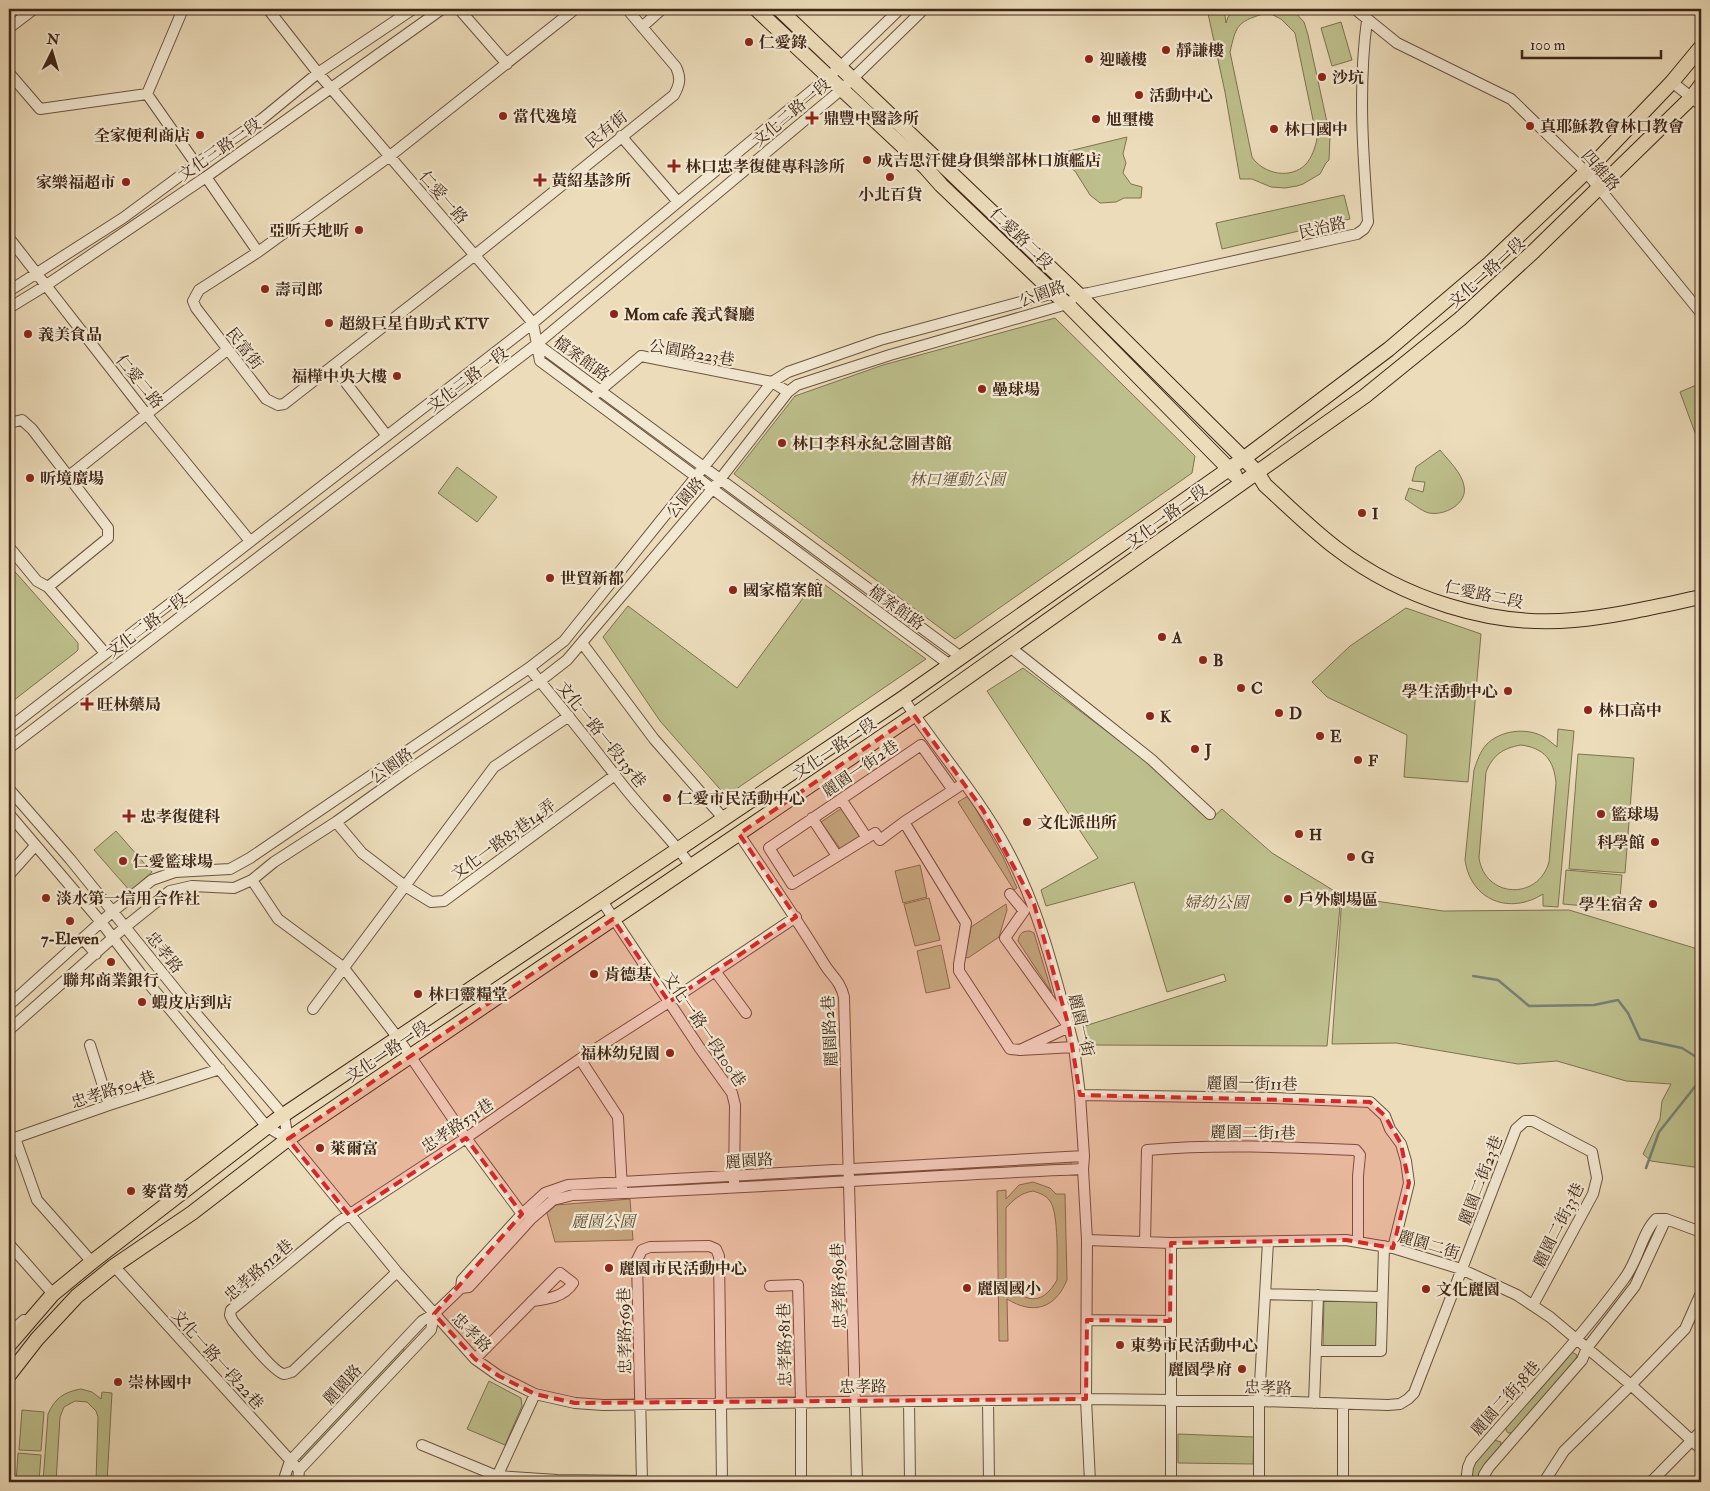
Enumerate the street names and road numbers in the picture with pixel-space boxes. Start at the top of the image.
street label: 文化二路一段 [748,74,835,151]
street label: 民有街 [582,107,632,153]
street label: 文化三路一段 [175,114,265,186]
street label: 四維路 [1577,146,1624,195]
street label: 仁愛一路 [415,167,472,228]
street label: 仁愛路二段 [986,204,1057,274]
street label: 民治路 [1297,213,1348,243]
street label: 文化一路一段 [1444,233,1529,312]
street label: 公園路 [1016,276,1068,312]
street label: 民富街 [222,324,267,374]
street label: 檔案館路 [550,332,613,386]
street label: 公園路223巷 [648,336,736,370]
street label: 文化二路一段 [423,343,512,417]
street label: 仁愛二路 [111,350,167,413]
street label: 公園路 [662,473,709,522]
street label: 文化一路一段 [1122,481,1211,553]
street label: 仁愛路二段 [1443,577,1525,613]
street label: 檔案館路 [865,581,928,635]
street label: 文化二路一段 [102,589,191,663]
street label: 文化一路一段135巷 [552,677,650,792]
street label: 文化一路一段 [789,714,880,784]
street label: 麗園一街2巷 [818,736,903,802]
street label: 公園路 [366,744,417,788]
street label: 文化一路83巷14弄 [448,795,560,884]
street label: 忠孝路 [141,928,187,978]
street label: 文化一路一段100巷 [658,968,750,1091]
street label: 麗園一街 [1064,992,1098,1059]
street label: 麗園路2巷 [818,994,842,1067]
street label: 文化一路一段 [342,1017,433,1087]
street label: 忠孝路504巷 [69,1067,158,1113]
street label: 麗園一街11巷 [1206,1073,1298,1095]
street label: 忠孝路531巷 [418,1094,498,1157]
street label: 麗園二街1巷 [1210,1122,1296,1144]
street label: 麗園二街23巷 [1455,1133,1507,1228]
street label: 麗園路 [724,1149,774,1173]
street label: 麗園二街33巷 [1529,1180,1589,1271]
street label: 麗園二街 [1395,1226,1462,1264]
street label: 忠孝路512巷 [220,1235,297,1306]
street label: 忠孝路589巷 [827,1242,851,1330]
street label: 忠孝路569巷 [614,1287,636,1375]
street label: 忠孝路581巷 [774,1303,796,1387]
street label: 文化一路一段22巷 [167,1305,268,1414]
street label: 忠孝路 [447,1309,495,1357]
street label: 麗園二街38巷 [1467,1357,1545,1440]
street label: 麗園路 [319,1360,366,1409]
street label: 忠孝路 [839,1377,887,1397]
street label: 忠孝路 [1244,1378,1292,1398]

